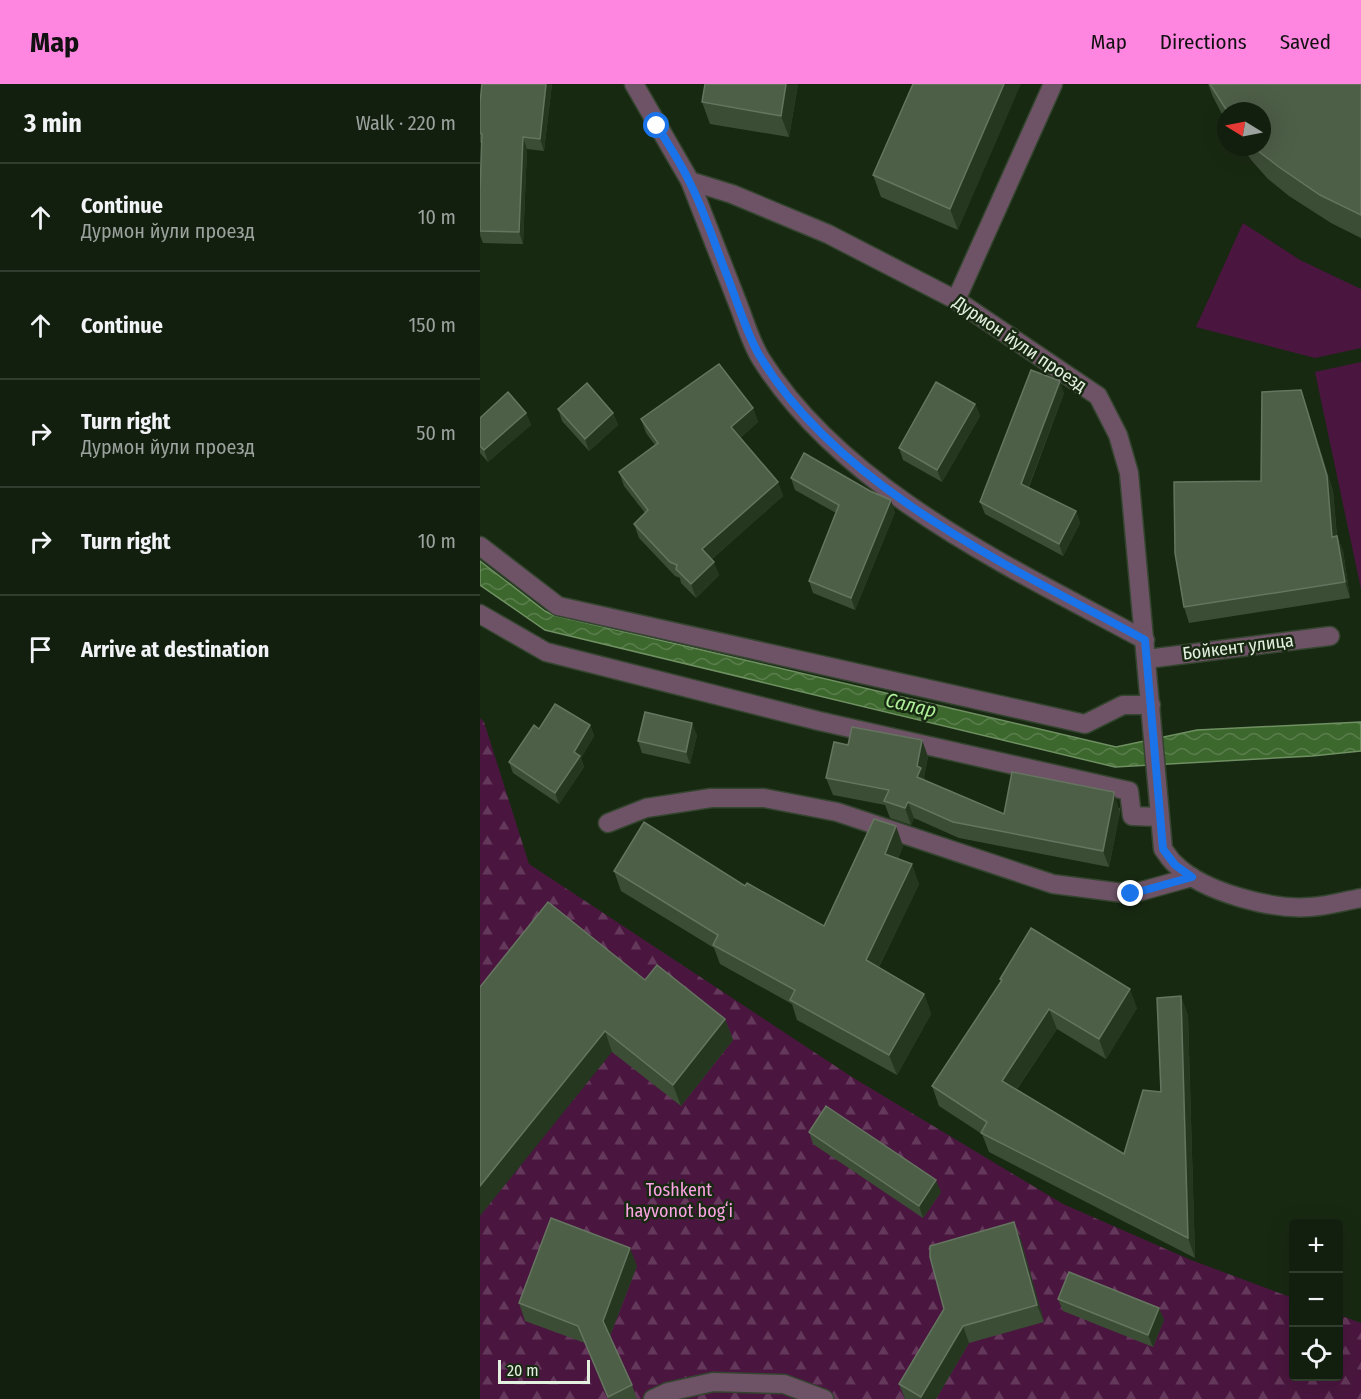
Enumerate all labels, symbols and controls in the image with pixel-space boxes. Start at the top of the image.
text: Map [30,26,79,59]
text: Map [1090,29,1127,55]
text: Directions [1160,29,1247,55]
text: Saved [1280,29,1331,55]
north arrow [1217,102,1271,156]
text: 3 min [24,108,82,139]
text: Walk · 220 m [356,111,456,135]
route start [643,112,669,138]
text: Continue [81,192,163,219]
icon: ahead [24,201,57,234]
text: 10 m [418,205,456,229]
text: Дурмон йули проезд [81,219,255,243]
street label: Дурмон йули проезд [948,291,1091,397]
icon: ahead [24,309,57,342]
text: Continue [81,312,163,339]
text: 150 m [409,313,456,337]
text: Turn right [81,408,170,435]
icon: right [24,417,57,450]
text: 50 m [416,421,456,445]
text: Дурмон йули проезд [81,435,255,459]
icon: right [24,525,57,558]
text: Turn right [81,528,170,555]
text: 10 m [418,529,456,553]
street label: Бойкент улица [1181,629,1295,665]
icon: arrive [24,633,57,666]
text: Arrive at destination [81,636,269,663]
water label: Салар [883,688,939,722]
route end [1117,880,1143,906]
park label: Toshkent hayvonot bogʻi [625,1179,733,1222]
map controls [1289,1219,1343,1381]
button: + [1289,1219,1343,1273]
button: − [1289,1273,1343,1327]
button: locate [1289,1327,1343,1381]
scale bar [498,1357,590,1384]
text: 20 m [507,1361,538,1380]

